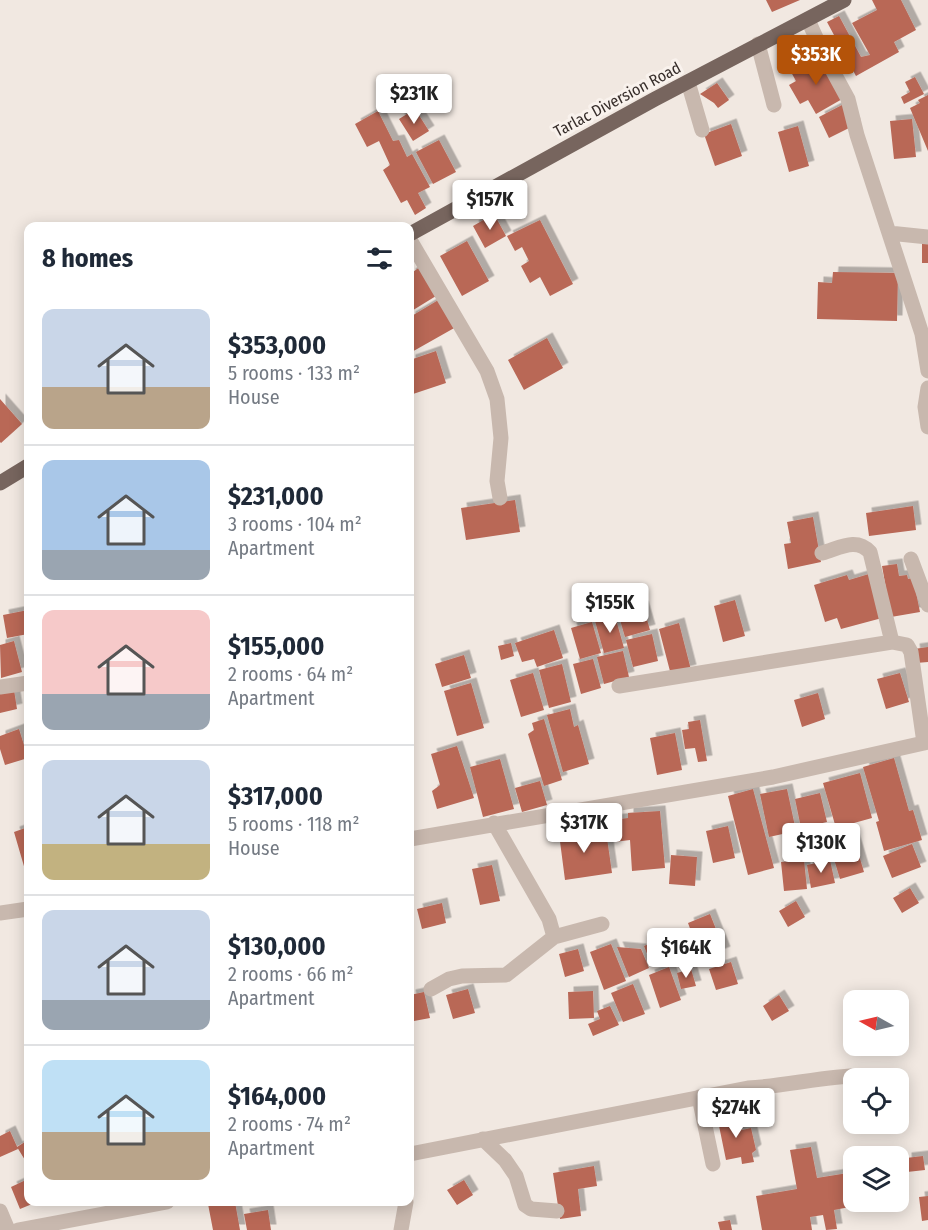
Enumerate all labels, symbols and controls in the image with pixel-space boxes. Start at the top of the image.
pin: $353K [774,35,858,86]
text: $353K [791,42,841,66]
street label: Tarlac Diversion Road [551,58,684,141]
pin: $231K [372,74,456,125]
text: $231K [390,81,438,105]
pin: $157K [448,180,532,231]
text: $157K [466,187,514,211]
icon: filters [363,242,396,275]
text: 8 homes [42,243,133,274]
text: $353,000 [228,330,326,361]
icon: home [90,333,162,405]
text: 5 rooms · 133 m² [228,361,360,385]
text: House [228,385,280,409]
text: $231,000 [228,481,324,512]
icon: home [90,484,162,556]
text: 3 rooms · 104 m² [228,512,362,536]
text: Apartment [228,536,315,560]
pin: $155K [568,583,652,634]
text: $155K [586,590,634,614]
text: $155,000 [228,631,325,662]
icon: home [90,634,162,706]
text: 2 rooms · 64 m² [228,662,353,686]
text: Apartment [228,686,315,710]
text: $317,000 [228,781,323,812]
icon: home [90,784,162,856]
pin: $317K [542,803,626,854]
text: $317K [560,810,608,834]
text: 5 rooms · 118 m² [228,812,359,836]
pin: $130K [779,823,863,874]
text: $130K [796,830,846,854]
text: House [228,836,280,860]
pin: $164K [644,928,728,979]
text: $130,000 [228,931,326,962]
icon: home [90,934,162,1006]
text: $164K [661,935,711,959]
text: 2 rooms · 66 m² [228,962,354,986]
text: Apartment [228,986,315,1010]
north arrow [843,990,909,1056]
map controls [843,990,909,1212]
button: locate [843,1068,909,1134]
text: $164,000 [228,1081,326,1112]
icon: home [90,1084,162,1156]
pin: $274K [694,1088,778,1139]
text: $274K [712,1095,760,1119]
text: 2 rooms · 74 m² [228,1112,351,1136]
text: Apartment [228,1136,315,1160]
button: layers [843,1146,909,1212]

